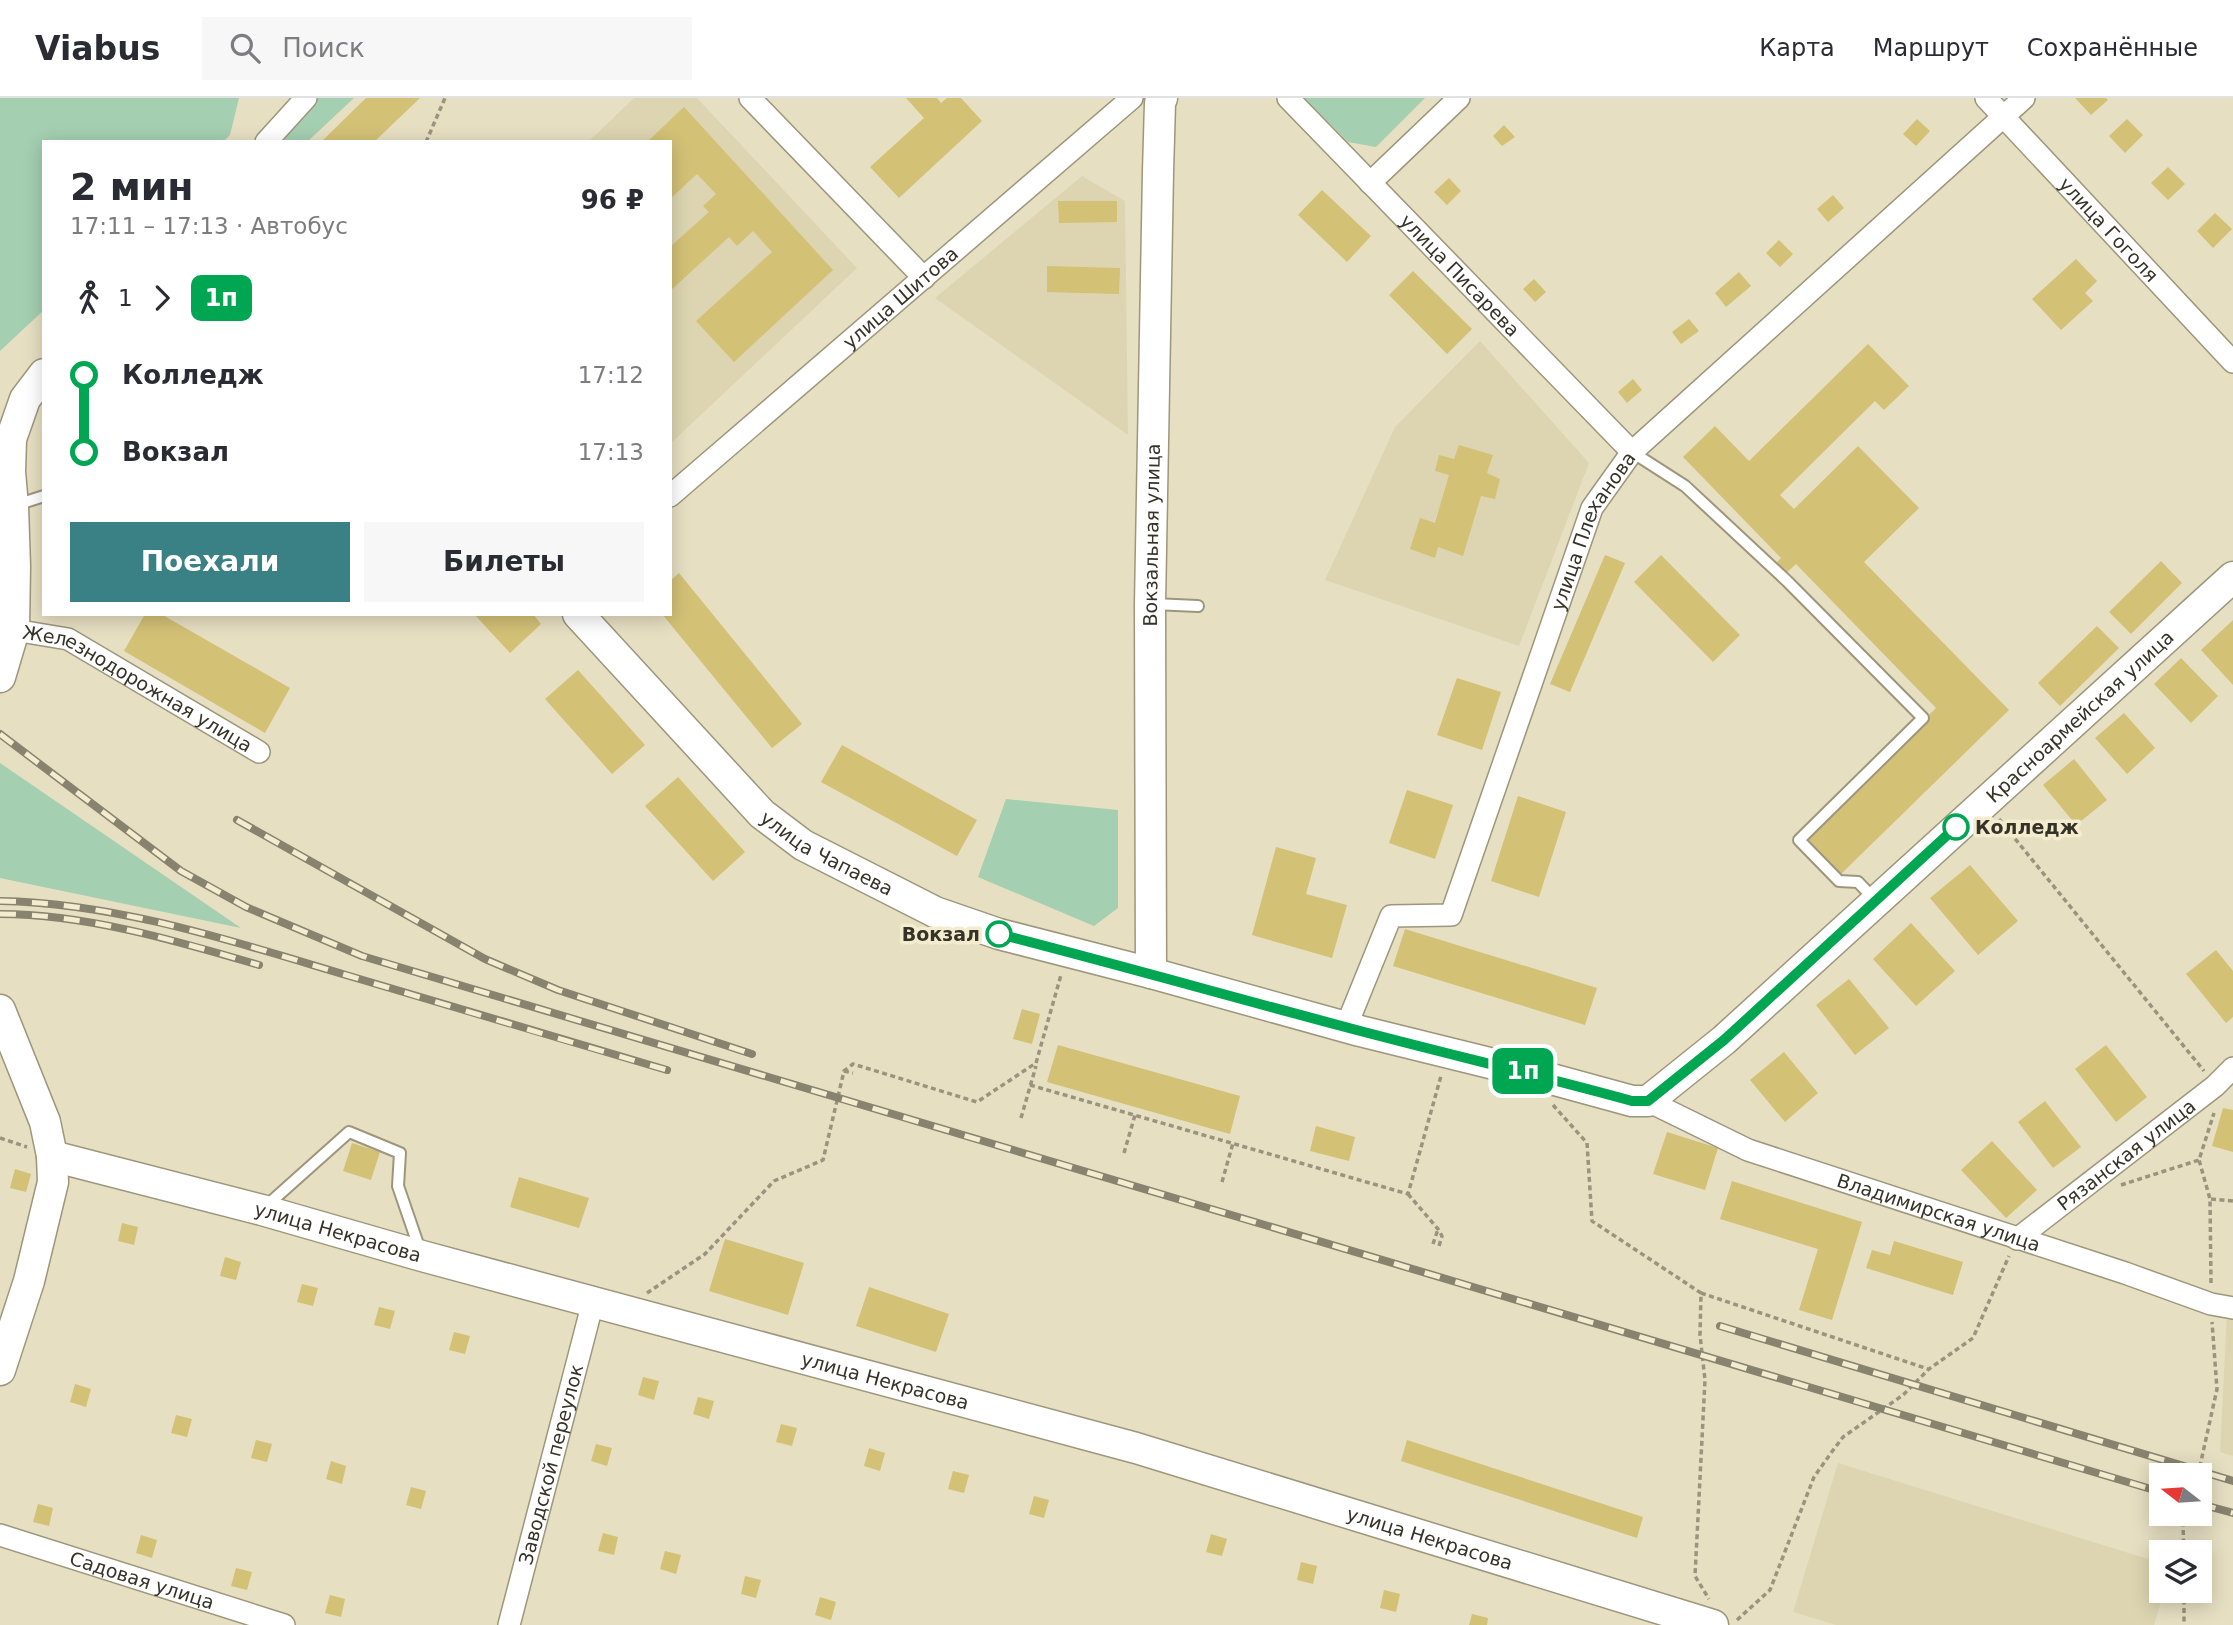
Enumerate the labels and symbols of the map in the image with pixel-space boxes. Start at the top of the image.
street label: улица Гоголя [2055,173,2163,286]
street label: улица Писарева [1396,209,1524,341]
street label: улица Шитова [838,242,962,353]
street label: Вокзальная улица [1139,443,1164,627]
street label: улица Плеханова [1546,447,1640,613]
street label: Железнодорожная улица [21,621,256,756]
street label: Красноармейская улица [1982,626,2178,807]
street label: улица Чапаева [756,806,897,900]
marker: Колледж [1943,814,1969,840]
place label: Колледж [1975,816,2079,838]
marker: Вокзал [986,921,1012,947]
place label: Вокзал [902,923,980,945]
line badge: 1п [1492,1048,1554,1094]
street label: Рязанская улица [2053,1094,2200,1215]
street label: Владимирская улица [1834,1169,2043,1256]
street label: улица Некрасова [252,1198,424,1266]
street label: улица Некрасова [799,1348,971,1414]
street label: Заводской переулок [514,1362,587,1567]
north arrow [2149,1463,2212,1526]
street label: улица Некрасова [1344,1502,1516,1574]
street label: Садовая улица [67,1547,217,1613]

